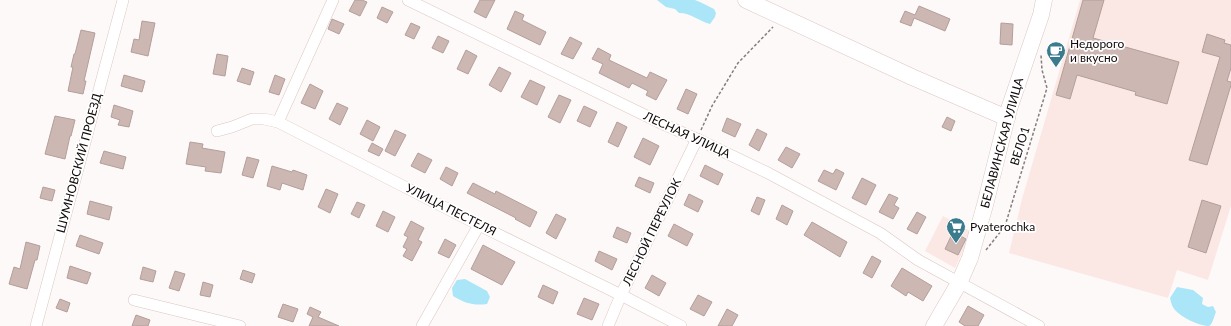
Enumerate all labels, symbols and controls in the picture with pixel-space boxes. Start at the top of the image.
place label: Недорого и вкусно [1070,36,1125,65]
cafe icon: Недорого и вкусно [1045,40,1067,68]
street label: БЕЛАВИНСКАЯ УЛИЦА [977,75,1026,210]
street label: ШУМНОВСКИЙ ПРОЕЗД [53,91,105,235]
street label: ЛЕСНАЯ УЛИЦА [641,107,734,162]
street label: ВЕЛО1 [1007,125,1033,167]
street label: ЛЕСНОЙ ПЕРЕУЛОК [619,176,684,289]
street label: УЛИЦА ПЕСТЕЛЯ [403,180,499,239]
supermarket icon: Pyaterochka [945,216,967,244]
place label: Pyaterochka [970,219,1035,234]

